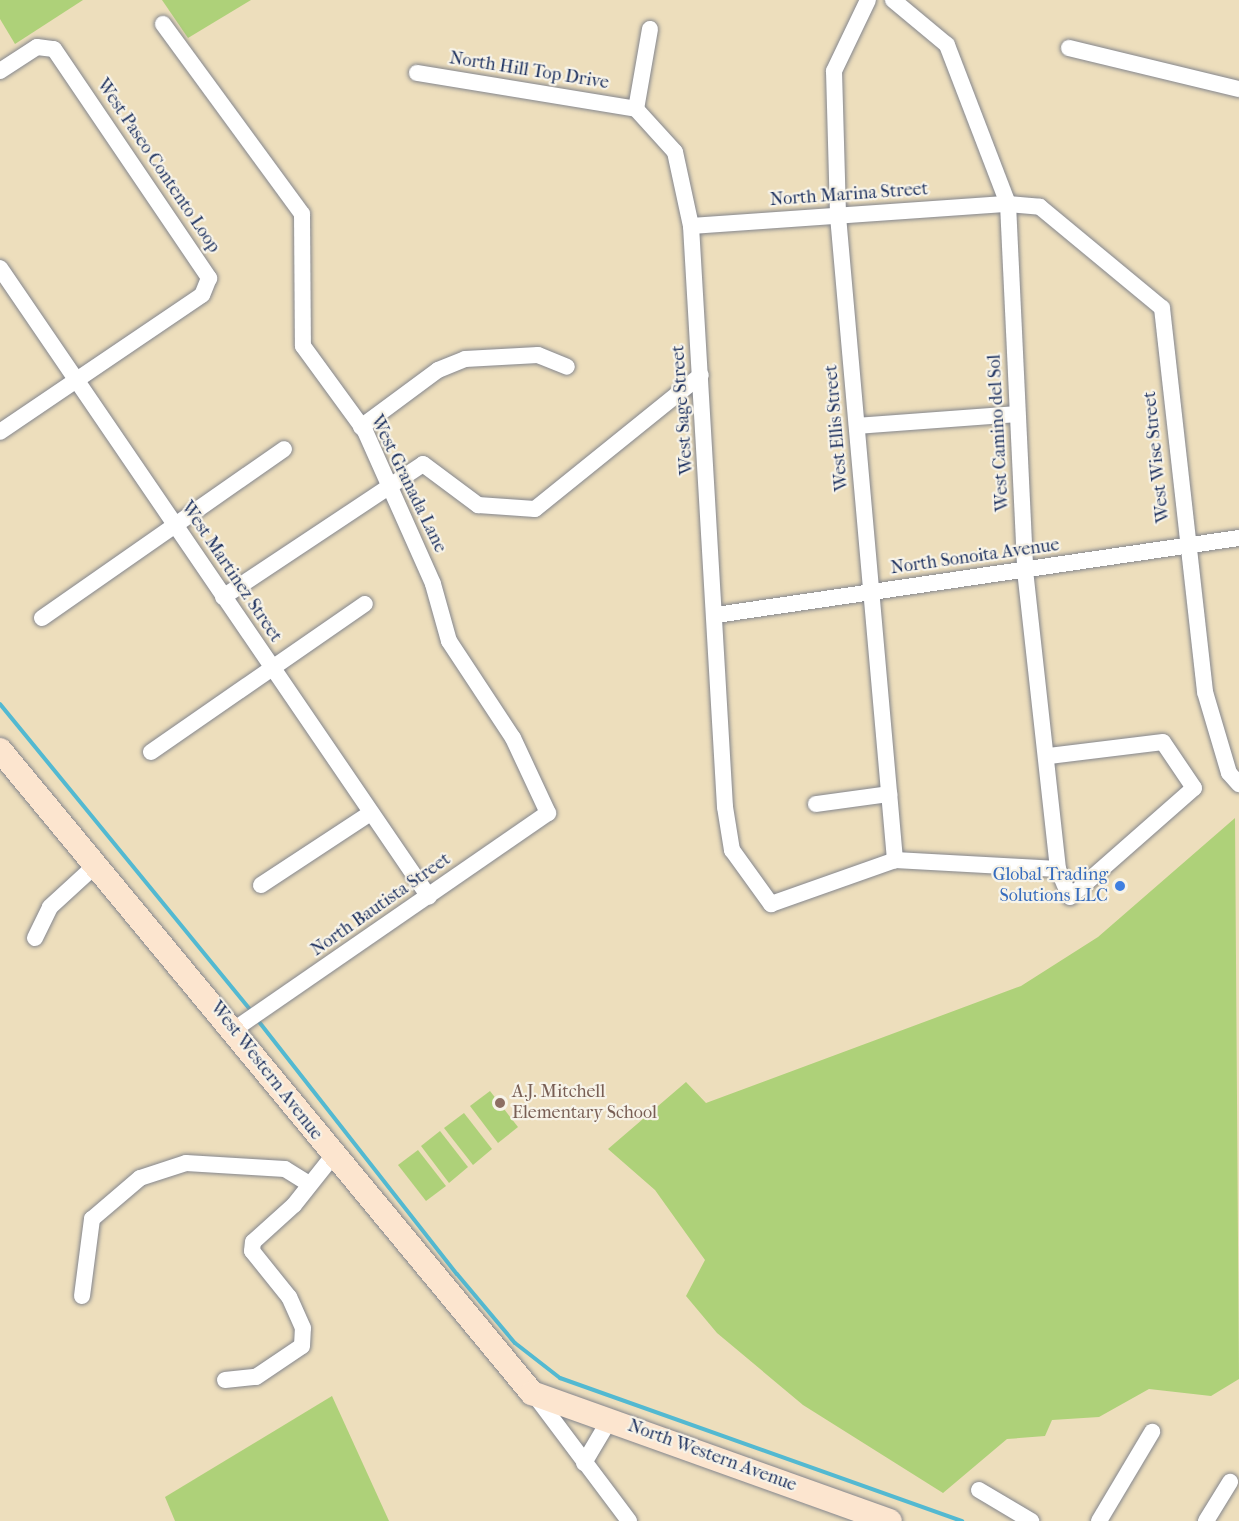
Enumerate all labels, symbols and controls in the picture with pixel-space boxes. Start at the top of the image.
street label: North Hill Top Drive [448,48,610,94]
street label: West Paseo Contento Loop [92,75,224,257]
street label: North Marina Street [769,179,929,211]
street label: West Sage Street [668,344,698,476]
street label: West Camino del Sol [984,354,1014,512]
street label: West Ellis Street [821,364,853,492]
street label: West Wise Street [1139,390,1175,524]
street label: West Granada Lane [365,412,451,556]
street label: West Martinez Street [176,497,286,647]
street label: North Sonoita Avenue [889,534,1061,580]
street label: North Bautista Street [307,849,455,961]
place label: Global Trading Solutions LLC [993,865,1108,908]
marker: Global Trading Solutions LLC [1113,879,1127,893]
street label: West Western Avenue [205,997,327,1145]
place label: A.J. Mitchell Elementary School [512,1082,657,1124]
marker: A.J. Mitchell Elementary School [493,1096,507,1110]
street label: North Western Avenue [625,1415,799,1497]

